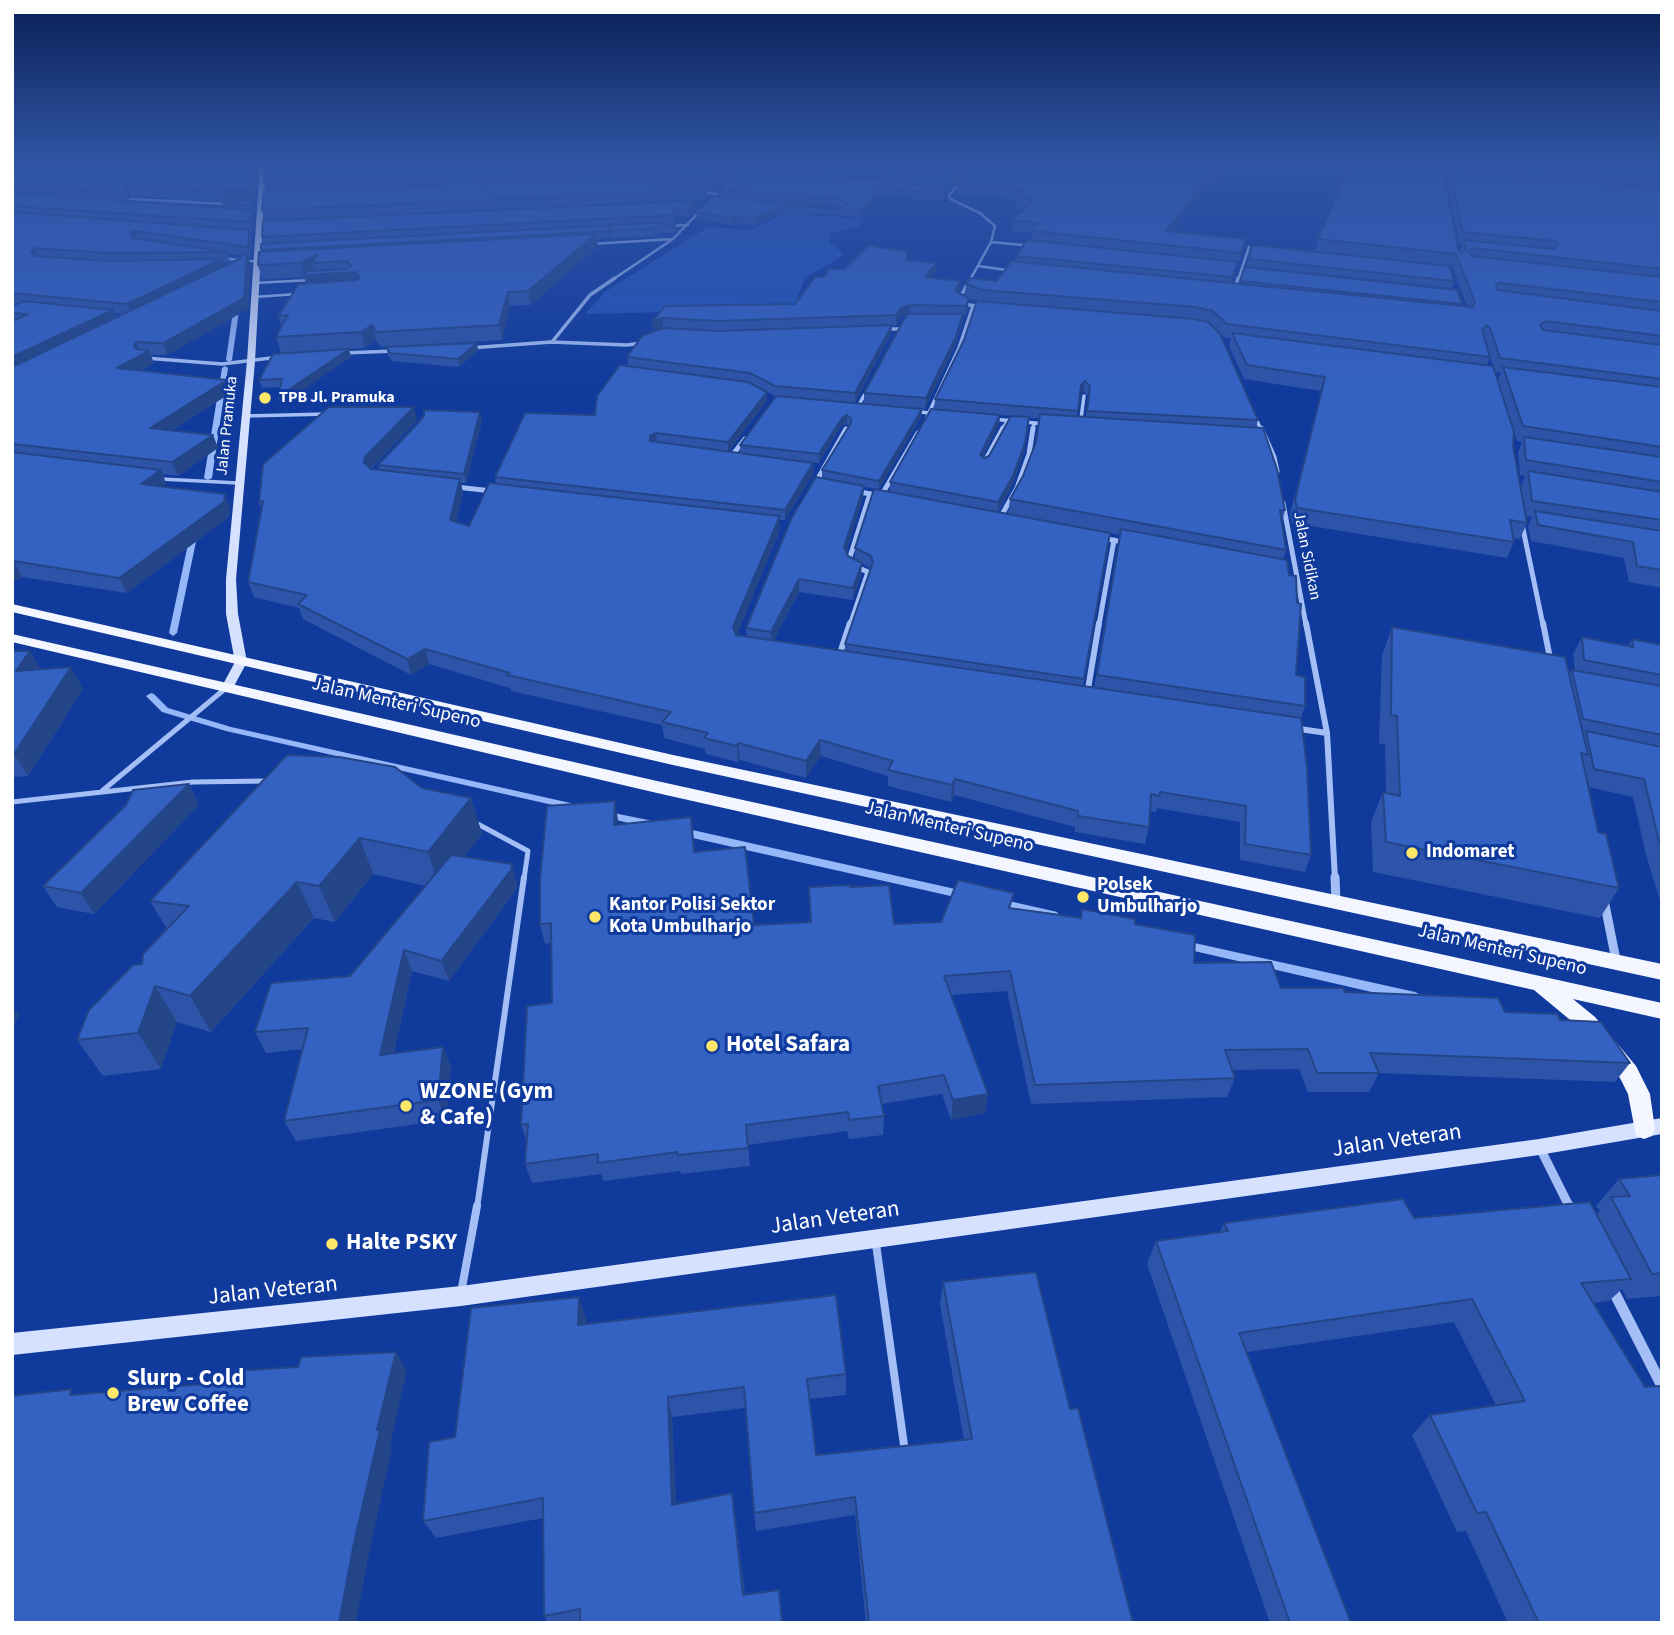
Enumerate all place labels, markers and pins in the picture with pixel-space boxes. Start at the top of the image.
place label: TPB Jl. Pramuka [279,388,395,408]
marker: TPB Jl. Pramuka [257,390,273,406]
place label: Indomaret [1426,842,1515,864]
marker: Indomaret [1404,845,1420,861]
place label: Polsek Umbulharjo [1097,875,1197,919]
marker: Polsek Umbulharjo [1075,889,1091,905]
place label: Kantor Polisi Sektor Kota Umbulharjo [609,895,775,939]
marker: Kantor Polisi Sektor Kota Umbulharjo [587,909,603,925]
place label: Hotel Safara [726,1032,850,1060]
marker: Hotel Safara [704,1038,720,1054]
place label: WZONE (Gym & Cafe) [420,1079,553,1133]
marker: WZONE (Gym & Cafe) [398,1098,414,1114]
place label: Halte PSKY [346,1230,457,1258]
marker: Halte PSKY [324,1236,340,1252]
place label: Slurp - Cold Brew Coffee [127,1366,249,1420]
marker: Slurp - Cold Brew Coffee [105,1385,121,1401]

